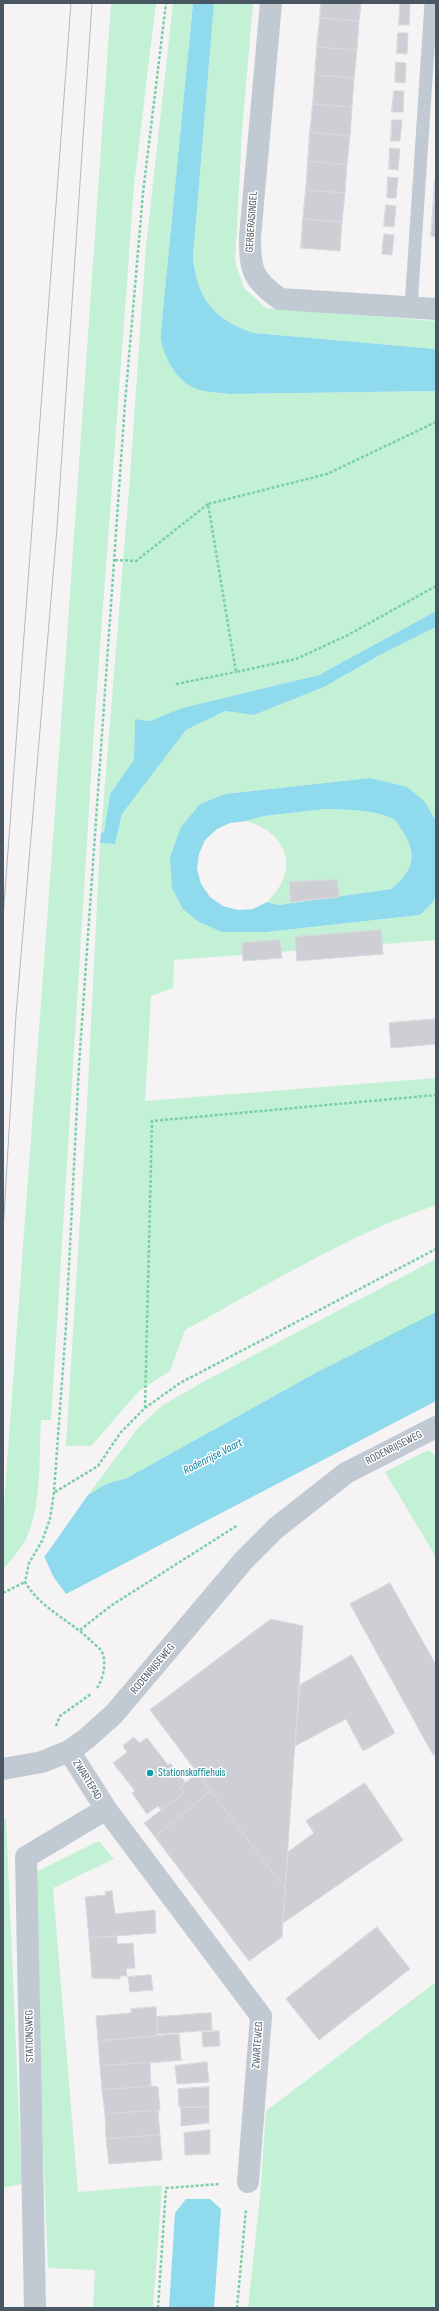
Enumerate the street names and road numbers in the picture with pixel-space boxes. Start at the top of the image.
street label: GERBERASINGEL [243,191,261,253]
street label: RODENRIJSEWEG [363,1428,425,1468]
street label: RODENRIJSEWEG [128,1641,178,1697]
street label: ZWARTEPAD [70,1758,104,1802]
street label: STATIONSWEG [23,2010,37,2062]
street label: ZWARTEWEG [250,2021,266,2069]

